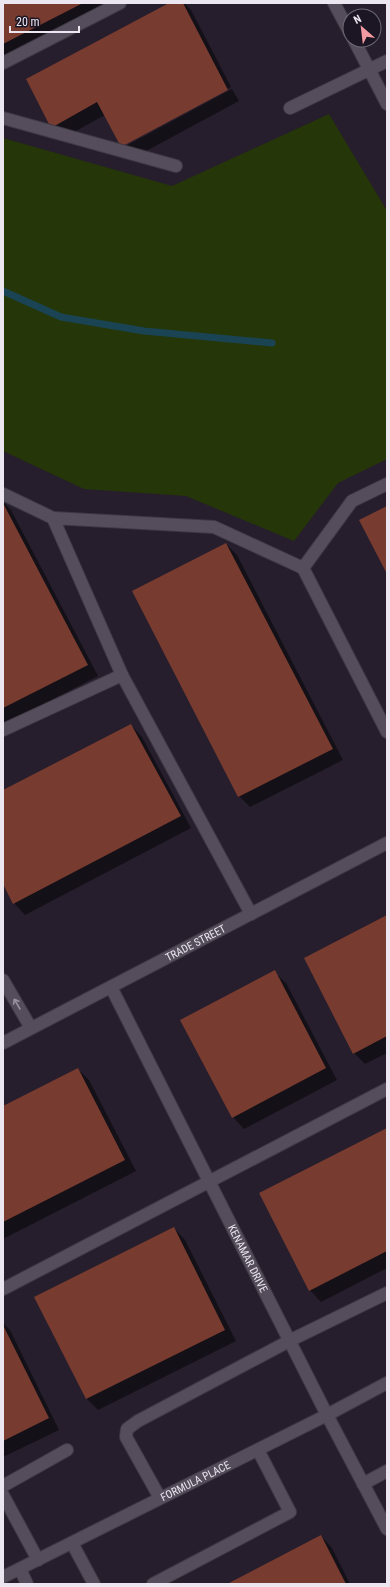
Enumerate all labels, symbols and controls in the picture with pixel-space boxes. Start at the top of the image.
scale bar [10,8,79,34]
north arrow [342,8,382,48]
text: N [352,12,364,27]
text: 20 m [16,15,40,29]
street label: TRADE STREET [163,922,228,964]
one-way arrow [13,998,21,1010]
street label: KENAMAR DRIVE [225,1222,270,1295]
street label: FORMULA PLACE [159,1458,233,1504]

